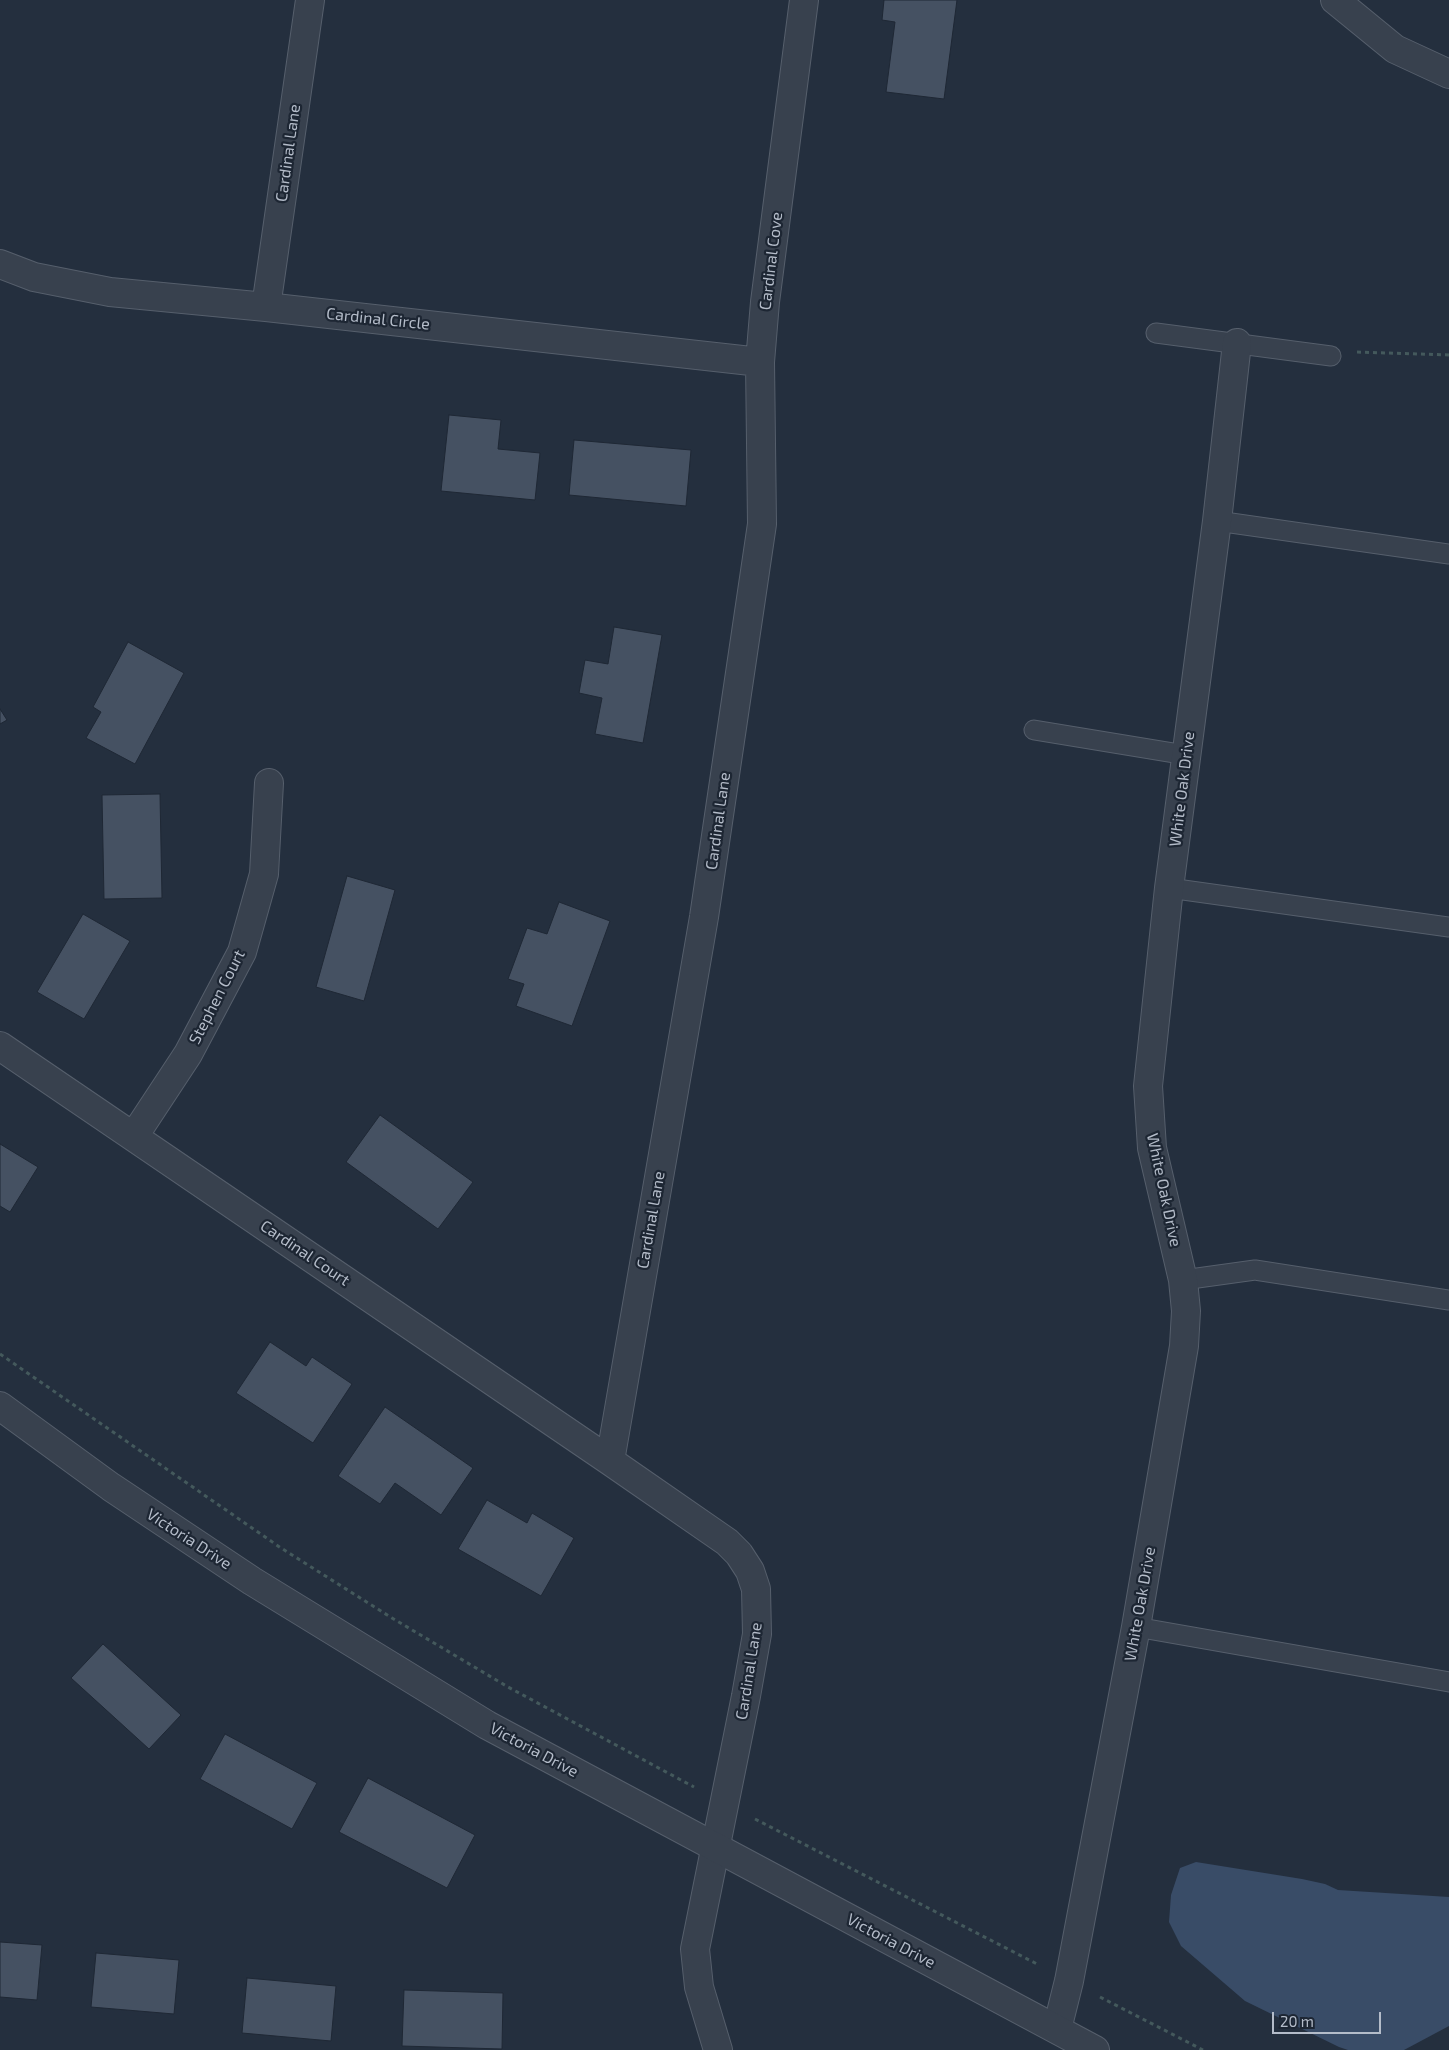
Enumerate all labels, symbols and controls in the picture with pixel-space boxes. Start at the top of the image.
street label: Cardinal Lane [272,103,304,203]
street label: Cardinal Cove [755,211,787,311]
street label: Cardinal Circle [325,304,431,334]
street label: White Oak Drive [1165,730,1199,848]
street label: Cardinal Lane [702,771,734,871]
street label: Stephen Court [185,947,249,1047]
street label: White Oak Drive [1143,1131,1185,1249]
street label: Cardinal Lane [633,1170,669,1270]
street label: Cardinal Court [257,1216,353,1290]
street label: Victoria Drive [143,1504,235,1574]
street label: White Oak Drive [1120,1545,1160,1663]
street label: Cardinal Lane [732,1621,766,1721]
street label: Victoria Drive [486,1719,582,1781]
street label: Victoria Drive [843,1910,939,1972]
scale bar [1274,2002,1383,2034]
text: 20 m [1280,2012,1314,2030]

